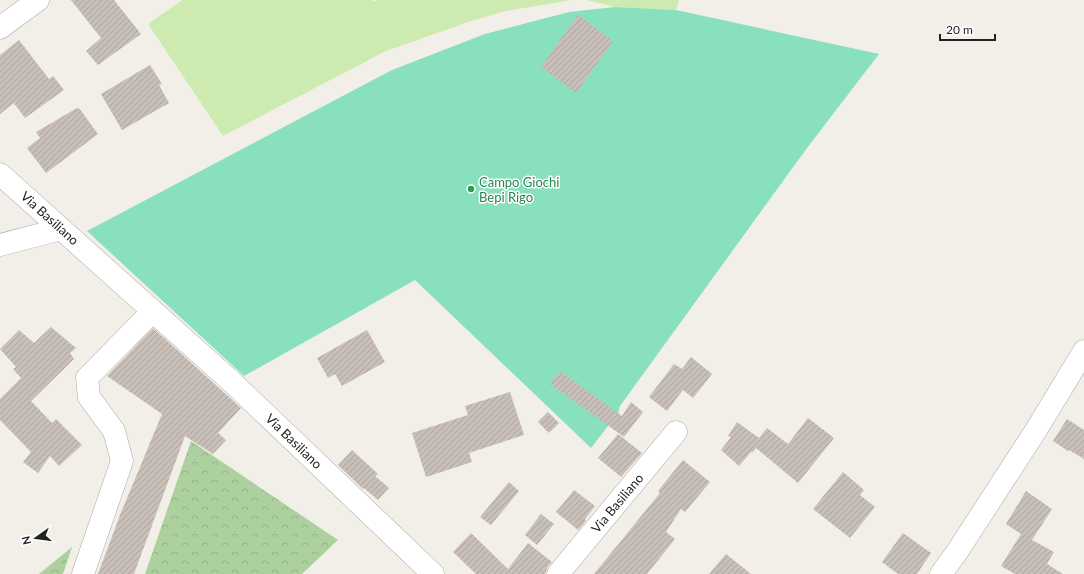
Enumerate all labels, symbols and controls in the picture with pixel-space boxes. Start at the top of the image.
scale bar [940,16,995,42]
text: 20 m [946,22,973,37]
place label: Campo Giochi Bepi Rigo [479,174,559,205]
marker: Campo Giochi Bepi Rigo [466,184,476,194]
street label: Via Basiliano [18,188,82,248]
street label: Via Basiliano [262,410,326,472]
street label: Via Basiliano [588,470,646,536]
north arrow [16,518,56,558]
text: N [18,535,33,546]

